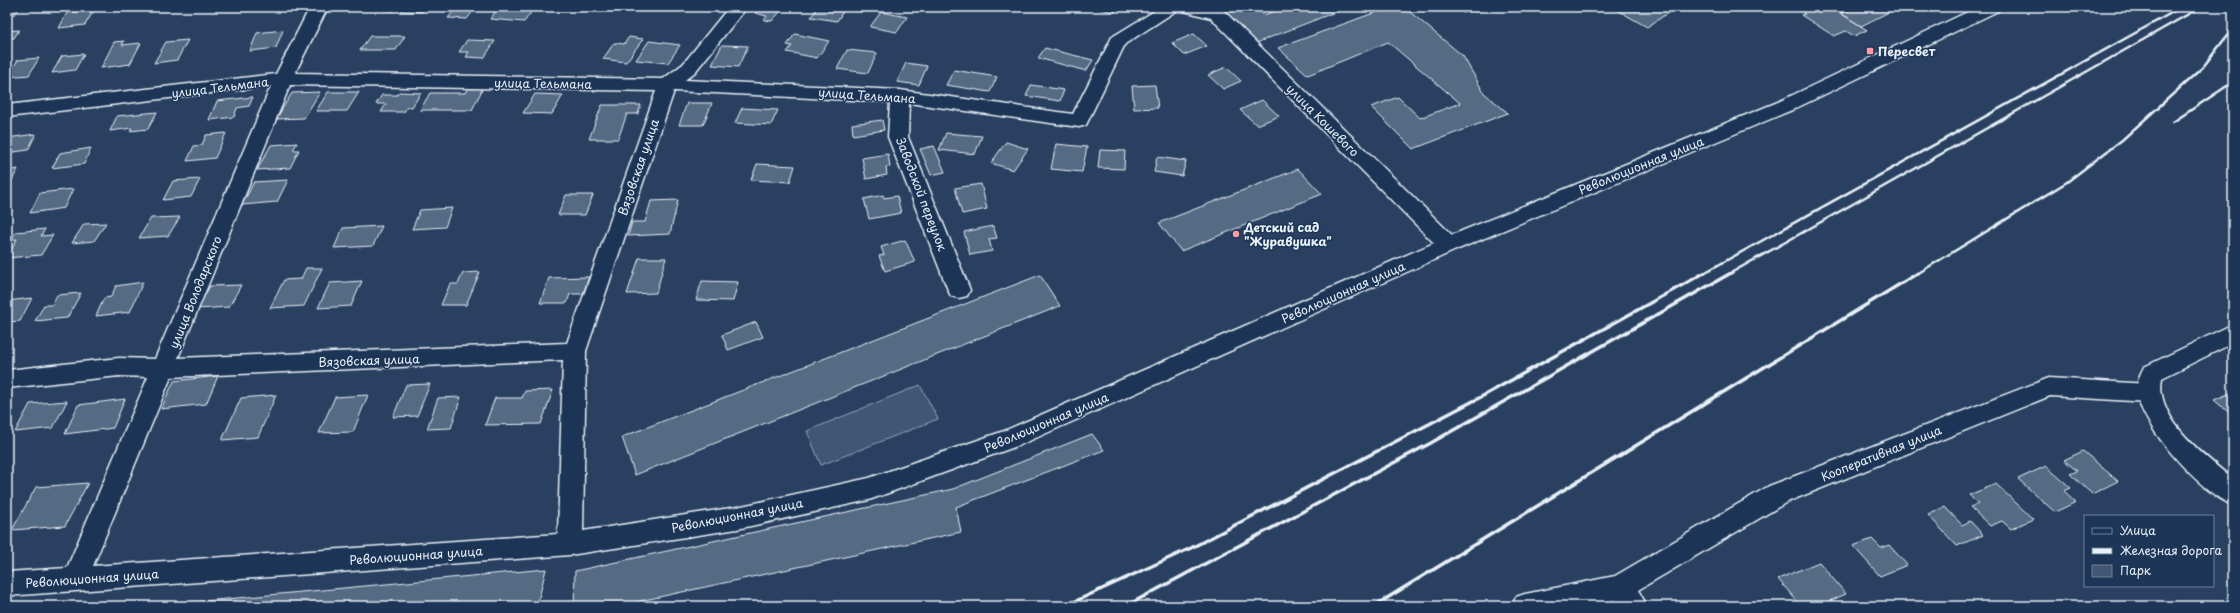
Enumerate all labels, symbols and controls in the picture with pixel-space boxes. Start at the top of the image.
place label: Пересвет [1878,42,1936,60]
marker: Пересвет [1865,46,1875,56]
street label: улица Тельмана [170,72,270,102]
street label: улица Тельмана [494,73,592,93]
street label: улица Кошевого [1283,80,1364,161]
street label: улица Тельмана [818,83,917,107]
street label: Вязовская улица [613,116,663,218]
street label: Революционная улица [1576,131,1707,198]
street label: Заводской переулок [892,135,952,254]
place label: Детский сад "Журавушка" [1243,218,1332,250]
marker: Детский сад "Журавушка" [1231,229,1241,239]
street label: улица Володарского [164,233,226,351]
street label: Революционная улица [1278,256,1408,327]
street label: Вязовская улица [318,349,420,371]
street label: Революционная улица [981,387,1111,456]
street label: Кооперативная улица [1818,420,1944,485]
street label: Революционная улица [670,493,805,537]
legend [2084,515,2214,587]
text: Улица [2120,521,2156,539]
street label: Революционная улица [349,541,484,569]
text: Железная дорога [2120,541,2223,559]
text: Парк [2120,561,2152,579]
street label: Революционная улица [25,564,160,592]

